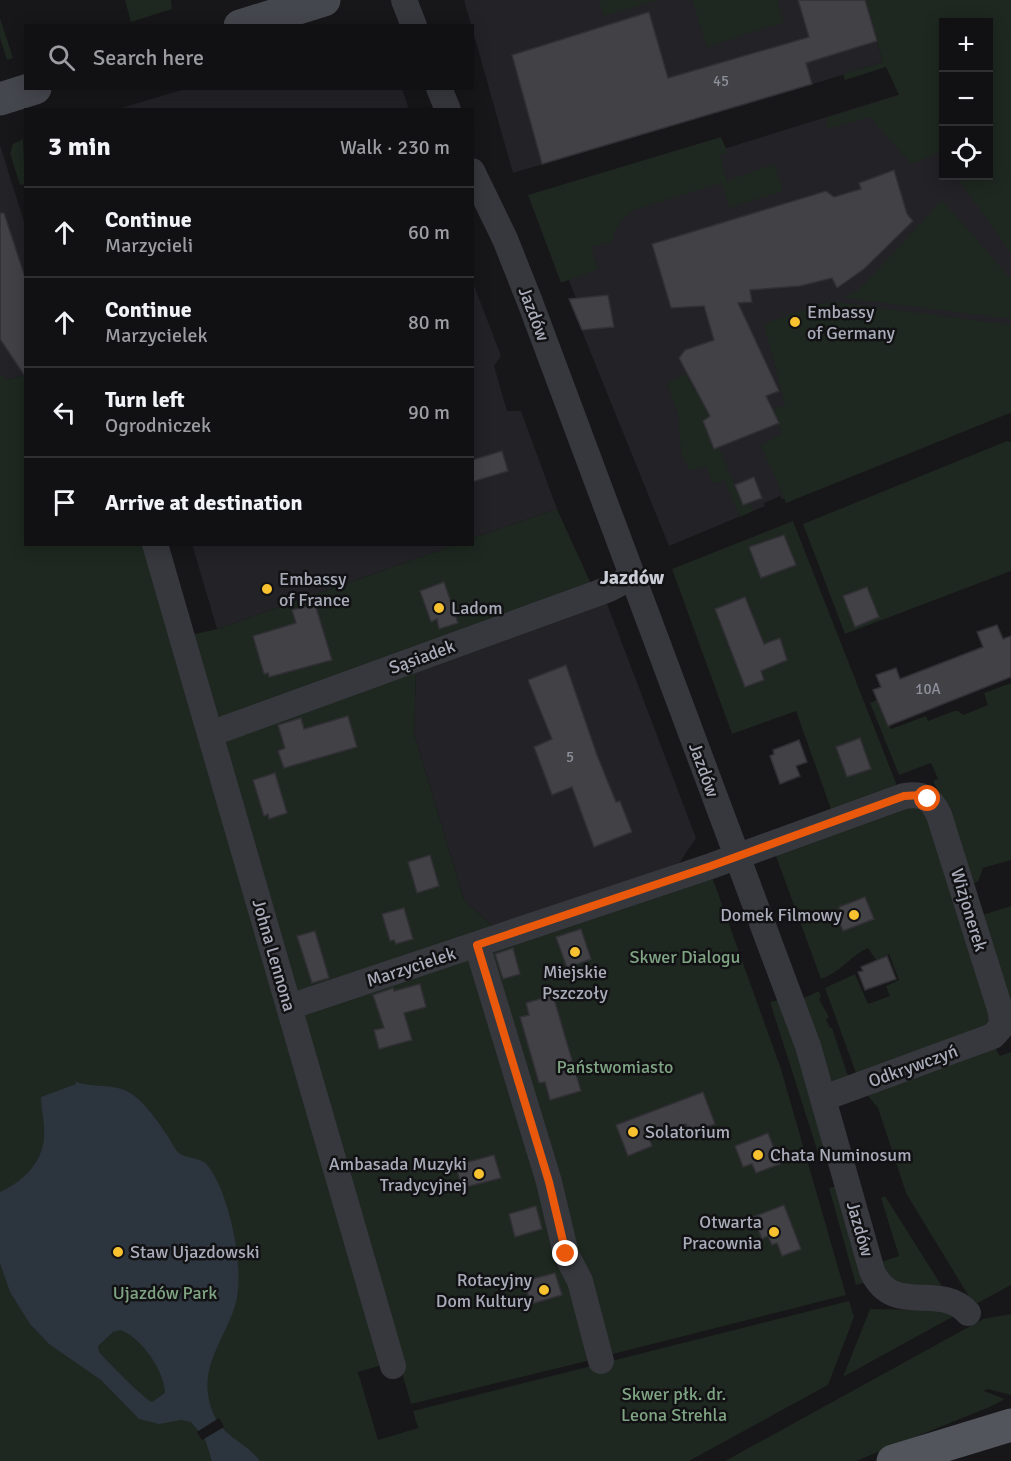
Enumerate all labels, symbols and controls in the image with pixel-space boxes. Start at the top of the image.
map controls [939,18,993,180]
button: + [939,18,993,72]
search box [24,24,474,90]
icon: search [45,41,78,74]
text: Search here [93,44,204,71]
house number: 45 [713,72,729,90]
button: − [939,72,993,126]
button: locate [939,126,993,180]
text: 3 min [48,131,111,163]
text: Walk · 230 m [340,135,450,160]
text: Continue [105,206,192,233]
icon: ahead [48,216,81,249]
text: 60 m [408,220,450,245]
text: Marzycieli [105,233,193,258]
street label: Jazdów [514,284,554,344]
text: Continue [105,296,192,323]
place label: Embassy of Germany [807,301,895,344]
icon: ahead [48,306,81,339]
text: 80 m [408,310,450,335]
marker: Embassy of Germany [788,315,802,329]
text: Marzycielek [105,323,208,348]
text: Turn left [105,386,185,413]
icon: left [48,396,81,429]
text: 90 m [408,400,450,425]
text: Ogrodniczek [105,413,211,438]
icon: arrive [48,486,81,519]
text: Arrive at destination [105,489,302,516]
district label: Jazdów [600,565,665,590]
place label: Embassy of France [279,568,350,611]
marker: Embassy of France [260,582,274,596]
place label: Ladom [451,597,503,619]
marker: Ladom [432,601,446,615]
street label: Sąsiadek [386,635,458,679]
house number: 10A [915,680,941,698]
street label: Jazdów [684,740,724,800]
house number: 5 [566,748,574,766]
route start [914,785,940,811]
street label: Wizjonerek [946,866,992,954]
street label: Johna Lennona [247,896,301,1014]
place label: Domek Filmowy [720,904,843,926]
marker: Domek Filmowy [847,908,861,922]
street label: Marzycielek [364,942,458,992]
marker: Miejskie Pszczoły [568,945,582,959]
park label: Skwer Dialogu [630,946,740,968]
place label: Miejskie Pszczoły [542,961,609,1004]
street label: Odkrywczyń [865,1040,961,1092]
park label: Państwomiasto [557,1056,673,1078]
place label: Solatorium [645,1121,730,1143]
marker: Solatorium [626,1125,640,1139]
place label: Chata Numinosum [770,1144,912,1166]
marker: Chata Numinosum [751,1148,765,1162]
place label: Ambasada Muzyki Tradycyjnej [329,1153,467,1196]
marker: Ambasada Muzyki Tradycyjnej [472,1167,486,1181]
street label: Jazdów [842,1199,878,1259]
place label: Otwarta Pracownia [682,1211,762,1254]
marker: Otwarta Pracownia [767,1225,781,1239]
route end [552,1240,578,1266]
place label: Staw Ujazdowski [130,1241,260,1263]
marker: Staw Ujazdowski [111,1245,125,1259]
place label: Rotacyjny Dom Kultury [436,1269,533,1312]
park label: Ujazdów Park [113,1282,217,1304]
marker: Rotacyjny Dom Kultury [537,1283,551,1297]
park label: Skwer płk. dr. Leona Strehla [621,1383,727,1426]

